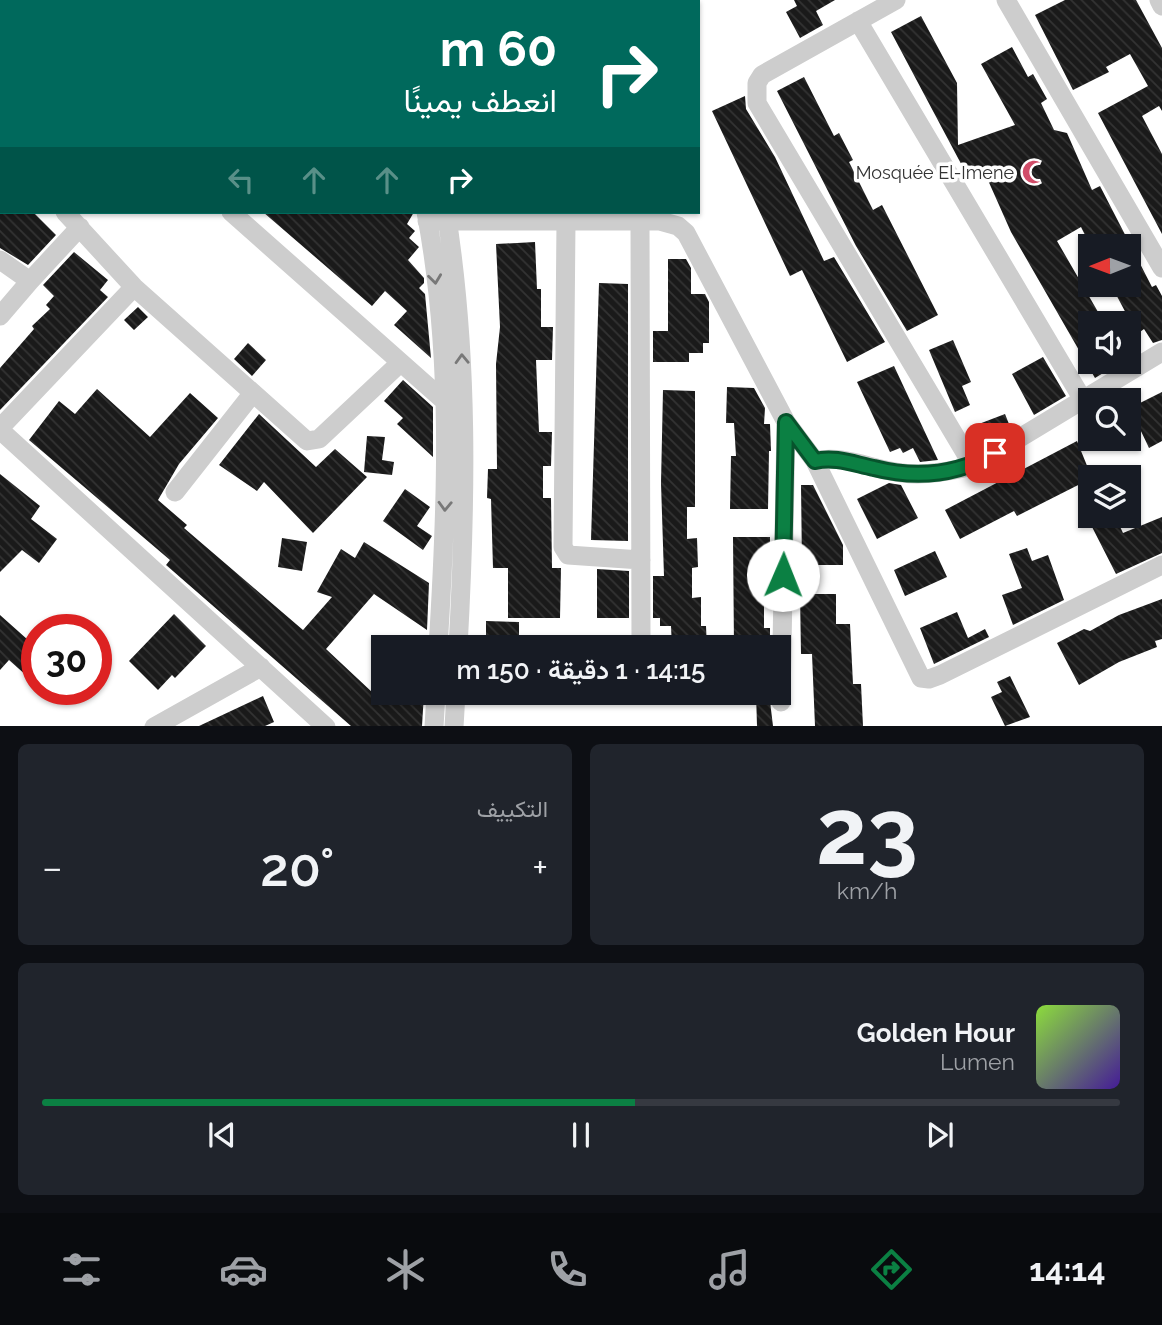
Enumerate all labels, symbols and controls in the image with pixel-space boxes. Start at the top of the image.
text: 60 m [440,20,557,77]
icon: right [581,28,672,119]
text: انعطف يمينًا [404,82,557,119]
mosque icon: Mosquée El-Imene [1020,158,1048,186]
icon: left [222,161,260,199]
icon: ahead [295,161,333,199]
icon: ahead [368,161,406,199]
icon: right [441,161,479,199]
place label: Mosquée El-Imene [856,162,1014,183]
north arrow [1078,234,1141,298]
map controls [1078,234,1141,528]
one-way arrow [428,273,443,285]
button: sound [1078,311,1141,374]
one-way arrow [454,353,469,364]
button: search [1078,388,1141,451]
pin [965,423,1025,483]
icon: arrive [976,434,1014,472]
button: layers [1078,465,1141,528]
one-way arrow [438,501,453,512]
position arrow [746,538,820,612]
speed limit sign: 30 [21,614,112,705]
text: 14:15 · 1 دقيقة · 150 m [457,655,705,685]
text: 23 [816,778,918,885]
text: التكييف [477,795,548,822]
text: 20° [260,837,334,898]
text: − [42,845,62,890]
text: + [532,845,548,890]
text: km/h [837,877,897,904]
text: Golden Hour [857,1018,1015,1048]
text: Lumen [940,1048,1015,1075]
icon: previous [203,1116,241,1154]
icon: pause [562,1116,600,1154]
icon: next [921,1116,959,1154]
icon: filters [57,1245,106,1294]
icon: car [219,1245,268,1294]
icon: climate [381,1245,430,1294]
icon: phone [543,1245,592,1294]
icon: music [705,1245,754,1294]
icon: directions [867,1245,916,1294]
text: 14:14 [1029,1251,1105,1288]

